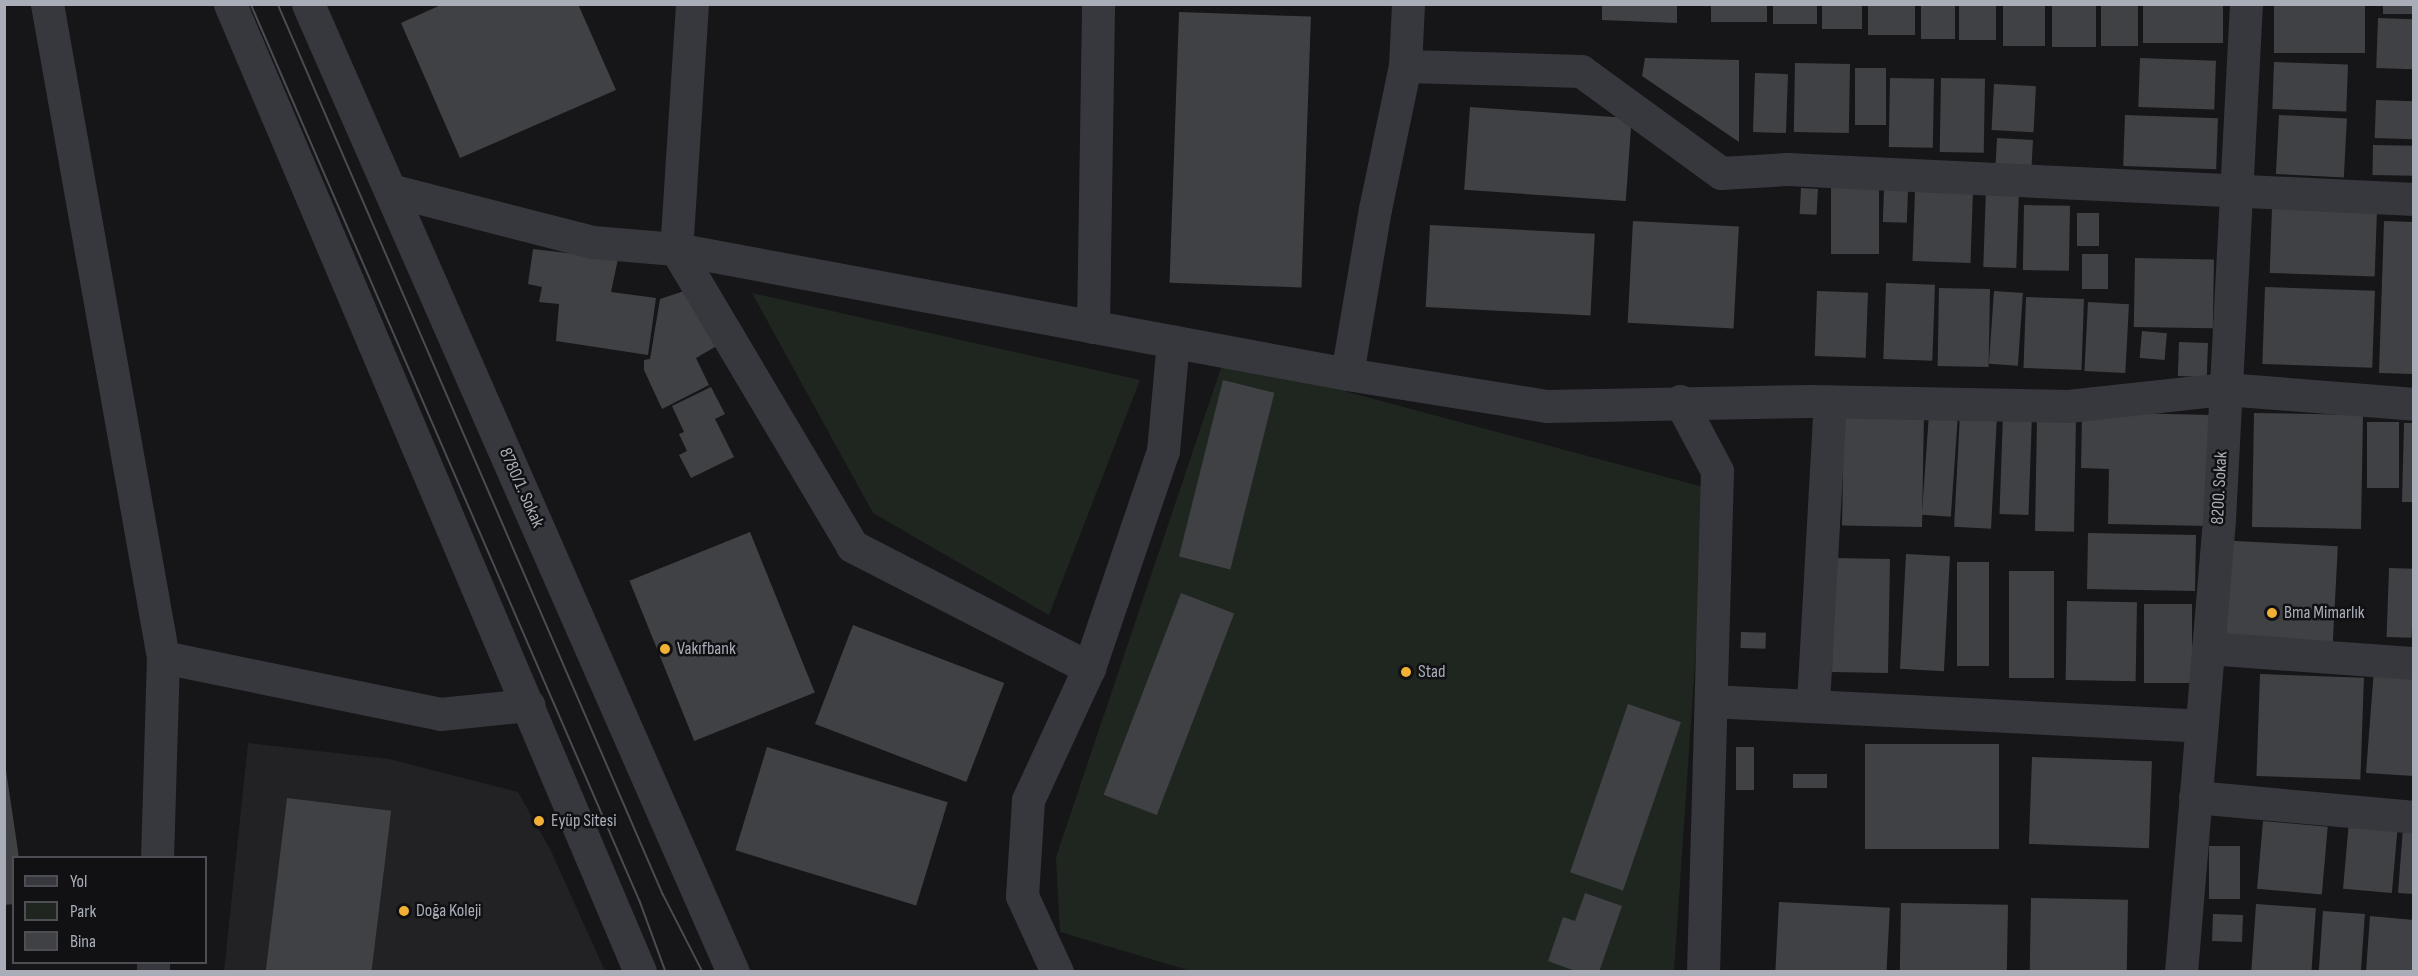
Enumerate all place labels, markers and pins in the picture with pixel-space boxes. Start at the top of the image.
place label: Bma Mimarlık [2284,602,2365,624]
marker: Bma Mimarlık [2265,606,2279,620]
place label: Vakıfbank [677,638,736,660]
marker: Vakıfbank [658,642,672,656]
place label: Stad [1418,661,1446,683]
marker: Stad [1399,665,1413,679]
place label: Eyüp Sitesi [551,810,617,832]
marker: Eyüp Sitesi [532,814,546,828]
place label: Doğa Koleji [416,900,481,922]
marker: Doğa Koleji [397,904,411,918]

